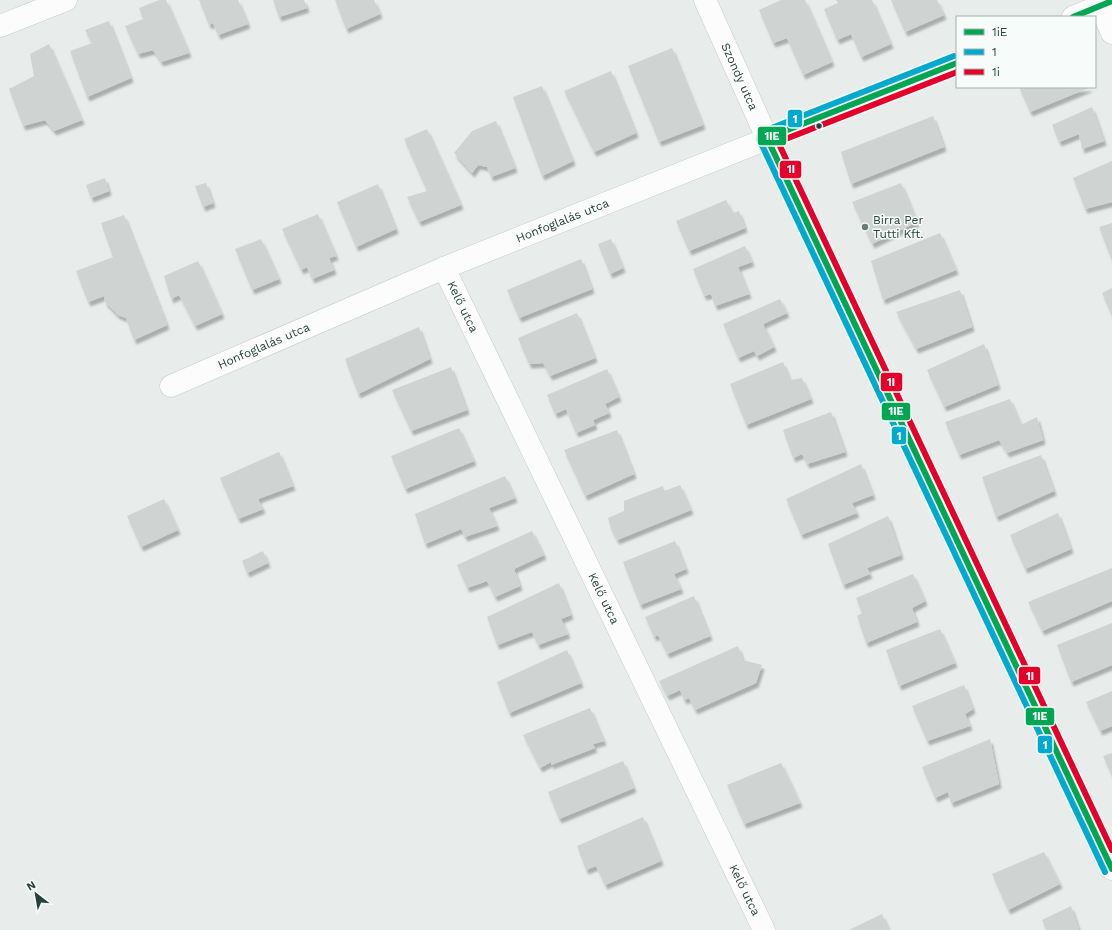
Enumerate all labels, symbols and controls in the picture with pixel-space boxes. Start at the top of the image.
legend [956,16,1096,88]
text: 1iE [992,25,1008,39]
street label: Szondy utca [718,41,761,113]
text: 1 [992,45,997,59]
text: 1i [992,65,1000,79]
line badge: 1 [787,109,803,128]
text: 1 [793,113,797,126]
unlabelled marker [814,121,824,131]
line badge: 1iE [757,126,787,146]
text: 1iE [765,130,779,143]
line badge: 1i [779,160,802,179]
text: 1i [787,163,795,176]
street label: Honfoglalás utca [514,196,611,245]
place label: Birra Per Tutti Kft. [873,213,923,241]
marker: Birra Per Tutti Kft. [860,222,870,232]
street label: Kelő utca [444,279,481,335]
street label: Honfoglalás utca [216,320,312,372]
line badge: 1i [880,372,903,392]
text: 1i [887,376,895,389]
line badge: 1iE [881,402,911,421]
text: 1iE [889,405,903,418]
line badge: 1 [891,426,907,445]
text: 1 [897,430,901,443]
street label: Kelő utca [585,570,622,627]
line badge: 1i [1018,666,1041,685]
text: 1i [1026,670,1034,683]
line badge: 1iE [1025,707,1055,726]
text: 1iE [1033,710,1047,723]
line badge: 1 [1037,735,1053,754]
text: 1 [1043,739,1047,752]
street label: Kelő utca [726,862,763,918]
north arrow [16,874,56,914]
text: N [24,878,38,894]

